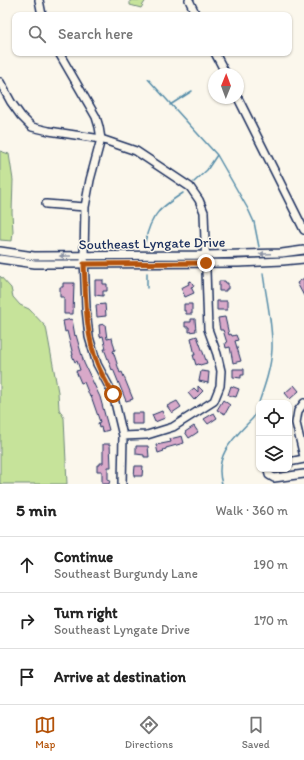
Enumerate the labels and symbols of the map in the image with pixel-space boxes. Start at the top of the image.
north arrow [208,68,244,104]
street label: Southeast Lyngate Drive [79,234,226,253]
one-way arrow [258,251,271,257]
one-way arrow [58,253,71,259]
route end [197,254,215,272]
route start [104,385,122,403]

